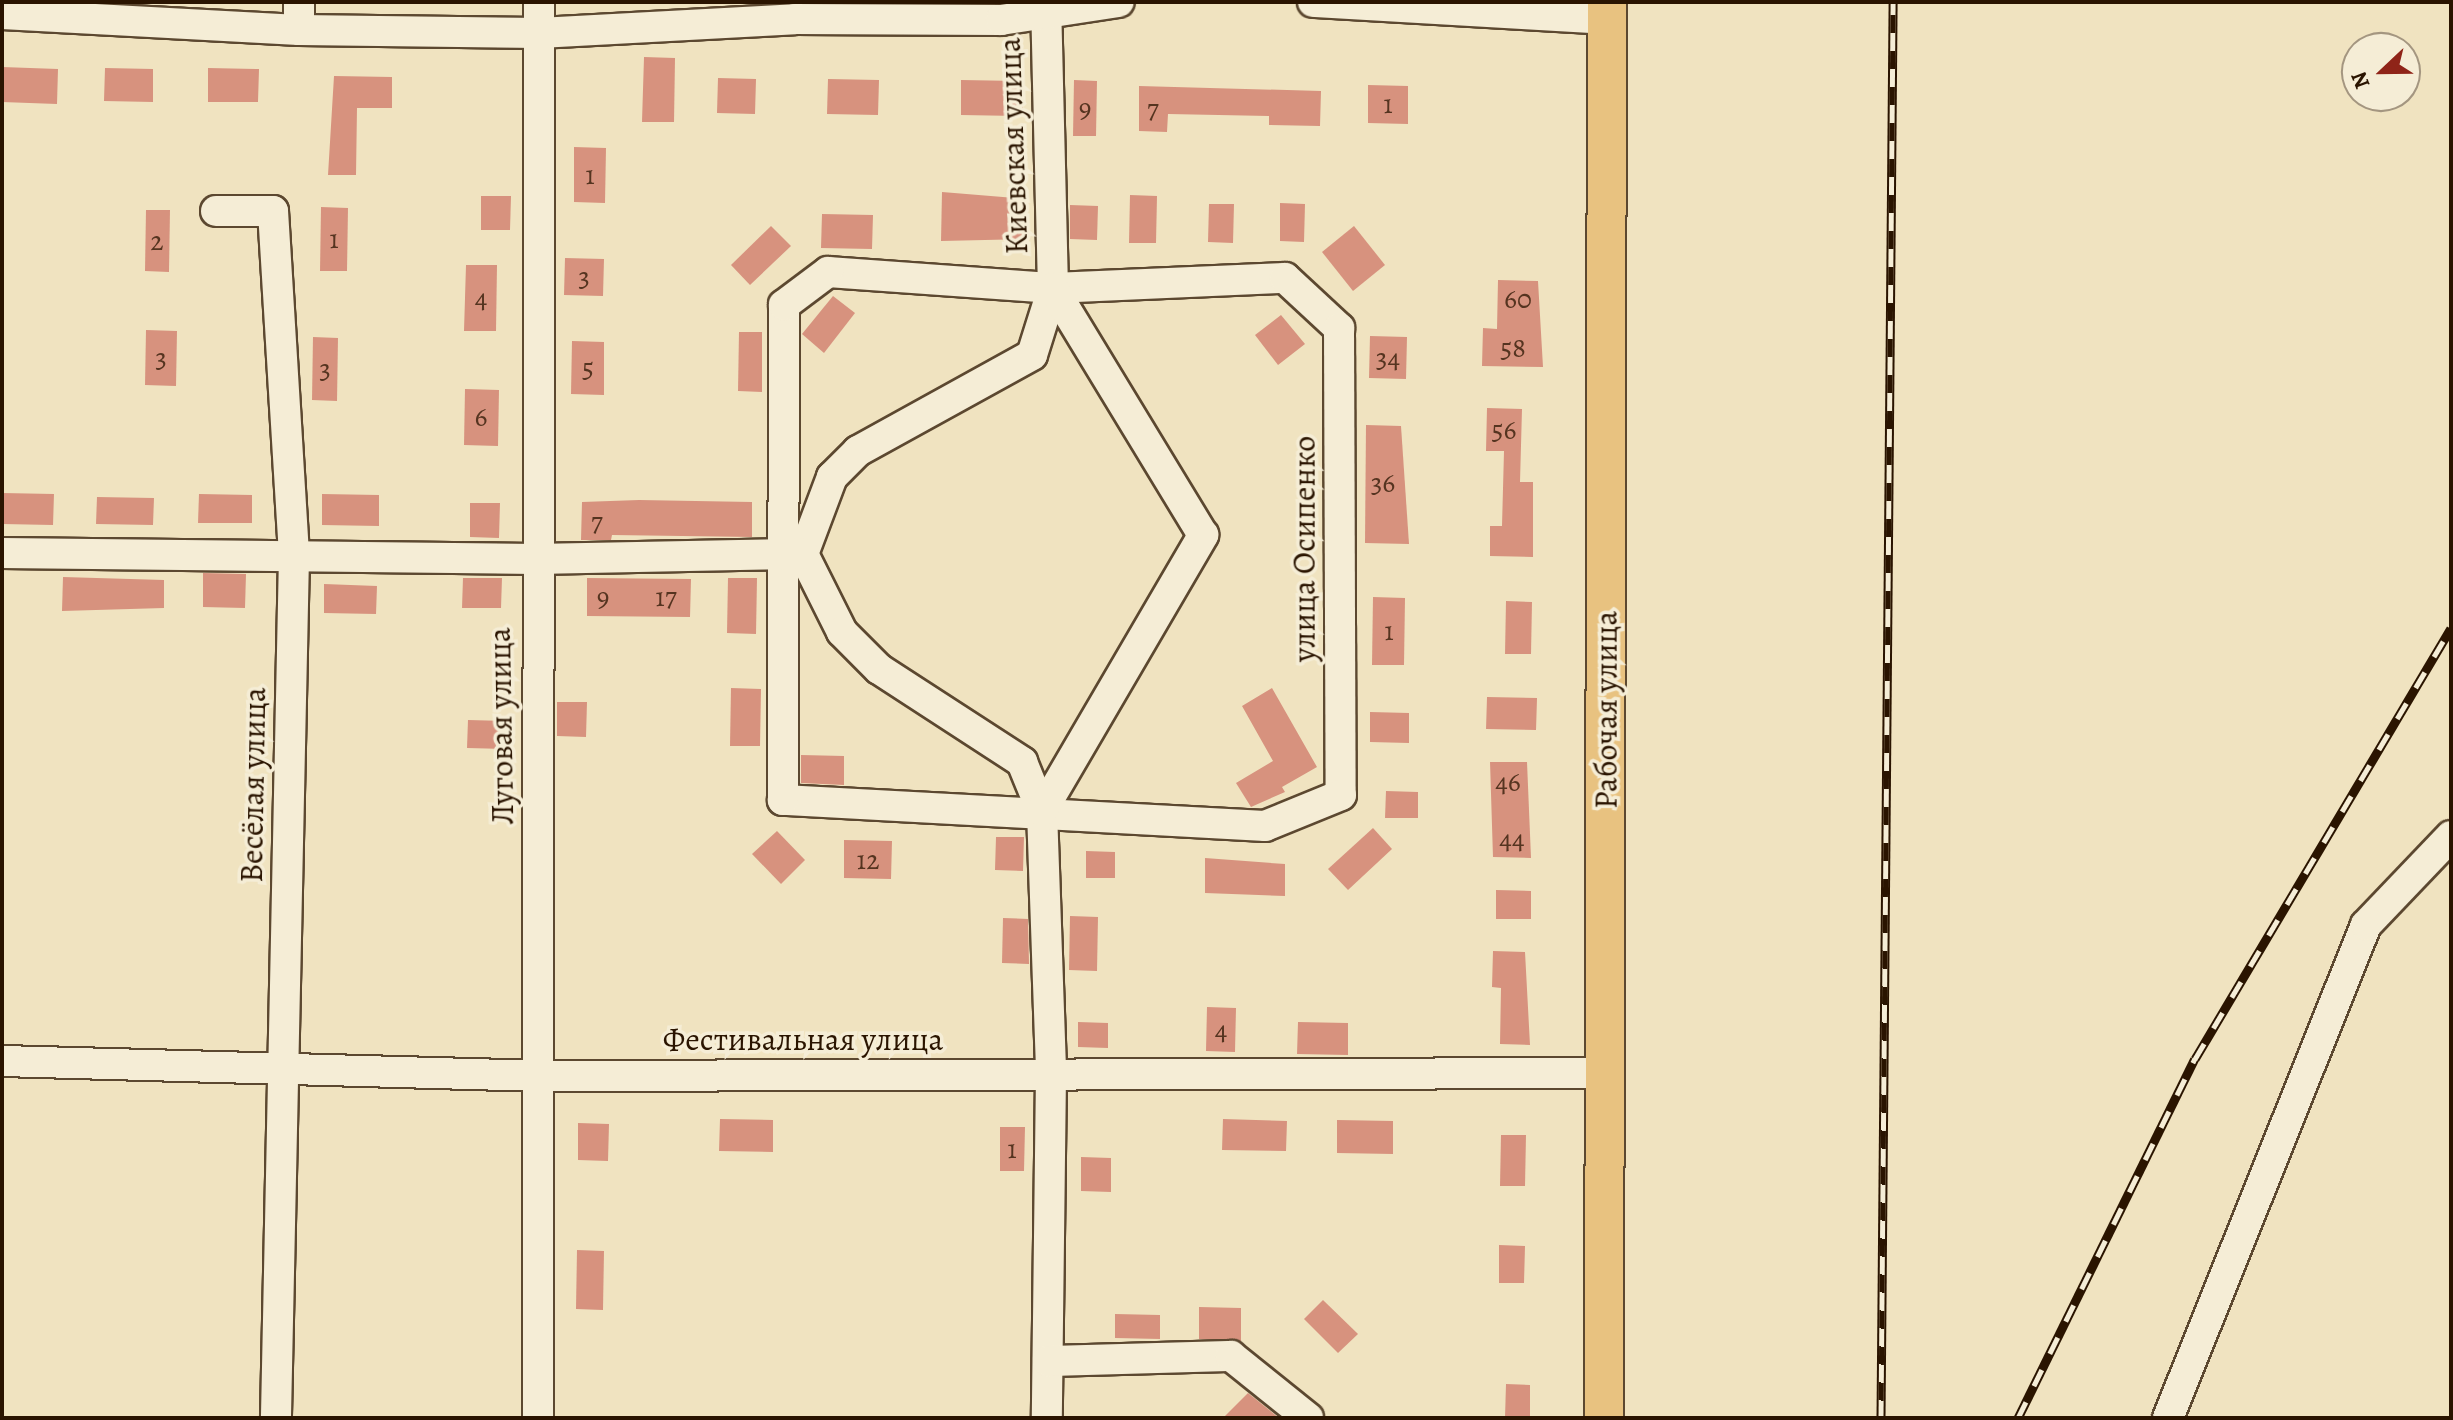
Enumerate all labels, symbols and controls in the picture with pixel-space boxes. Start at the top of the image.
north arrow [2341,32,2421,112]
street label: Киевская улица [990,37,1036,255]
text: N [2344,67,2378,93]
house number: 1 [1383,87,1393,121]
house number: 9 [1079,91,1091,125]
house number: 7 [1147,92,1159,126]
house number: 1 [585,158,595,192]
house number: 1 [329,222,339,256]
house number: 2 [150,224,164,258]
house number: 3 [578,260,590,294]
house number: 4 [475,281,487,315]
house number: 60 [1504,282,1532,316]
house number: 58 [1500,331,1526,365]
house number: 3 [155,341,167,375]
house number: 34 [1376,341,1400,375]
house number: 5 [582,351,594,385]
house number: 3 [319,352,331,386]
house number: 6 [475,400,487,434]
house number: 56 [1492,413,1516,447]
street label: улица Осипенко [1285,436,1323,662]
house number: 36 [1371,466,1395,500]
house number: 7 [591,505,603,539]
house number: 9 [597,580,609,614]
house number: 17 [655,580,677,614]
street label: Рабочая улица [1587,611,1625,809]
house number: 1 [1384,614,1394,648]
street label: Луговая улица [480,627,522,825]
street label: Весёлая улица [232,687,274,883]
house number: 46 [1495,765,1521,799]
house number: 44 [1499,822,1525,856]
house number: 12 [857,843,879,877]
house number: 4 [1215,1013,1227,1047]
street label: Фестивальная улица [663,1020,943,1058]
house number: 1 [1007,1132,1017,1166]

